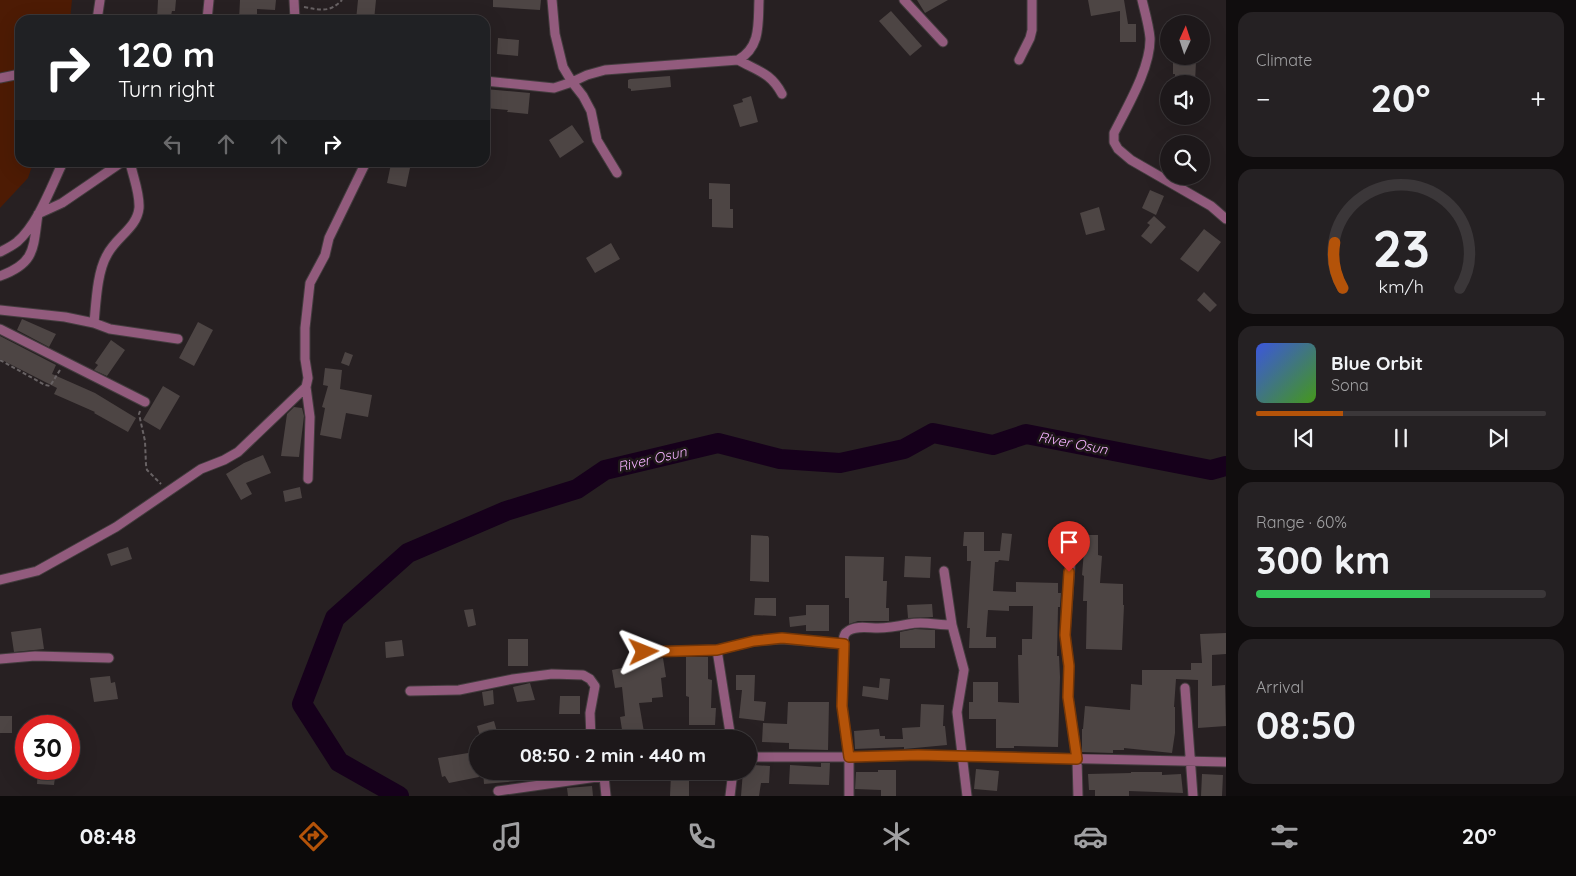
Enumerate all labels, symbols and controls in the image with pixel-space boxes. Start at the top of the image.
north arrow [1160,15,1210,65]
map controls [1160,15,1210,185]
text: 120 m [118,32,215,76]
icon: right [35,35,100,100]
text: Climate [1256,50,1312,70]
text: 20° [1370,74,1430,122]
text: Turn right [118,75,215,103]
button: sound [1160,75,1210,125]
text: − [1256,81,1271,116]
text: + [1530,81,1546,116]
icon: left [159,130,187,158]
icon: ahead [212,130,240,158]
icon: ahead [265,130,293,158]
icon: right [318,130,346,158]
button: search [1160,135,1210,185]
text: 23 [1372,215,1430,280]
text: km/h [1378,275,1424,297]
text: Blue Orbit [1331,351,1423,375]
text: Sona [1331,375,1369,395]
icon: previous [1290,424,1318,452]
icon: pause [1387,424,1415,452]
icon: next [1484,424,1512,452]
water label: River Osun [1037,427,1110,459]
water label: River Osun [616,442,689,476]
text: Range · 60% [1256,512,1347,532]
pin [1048,521,1090,572]
icon: arrive [1055,528,1083,556]
text: 300 km [1256,536,1390,584]
position arrow [617,625,669,677]
text: Arrival [1256,677,1304,697]
text: 08:50 [1256,701,1356,749]
speed limit sign: 30 [15,715,80,780]
text: 08:50 · 2 min · 440 m [520,743,706,767]
icon: directions [296,819,331,854]
icon: music [490,819,525,854]
icon: phone [684,819,719,854]
icon: climate [879,819,914,854]
icon: car [1073,819,1108,854]
icon: filters [1267,819,1302,854]
text: 08:48 [80,822,136,850]
text: 20° [1462,822,1496,850]

